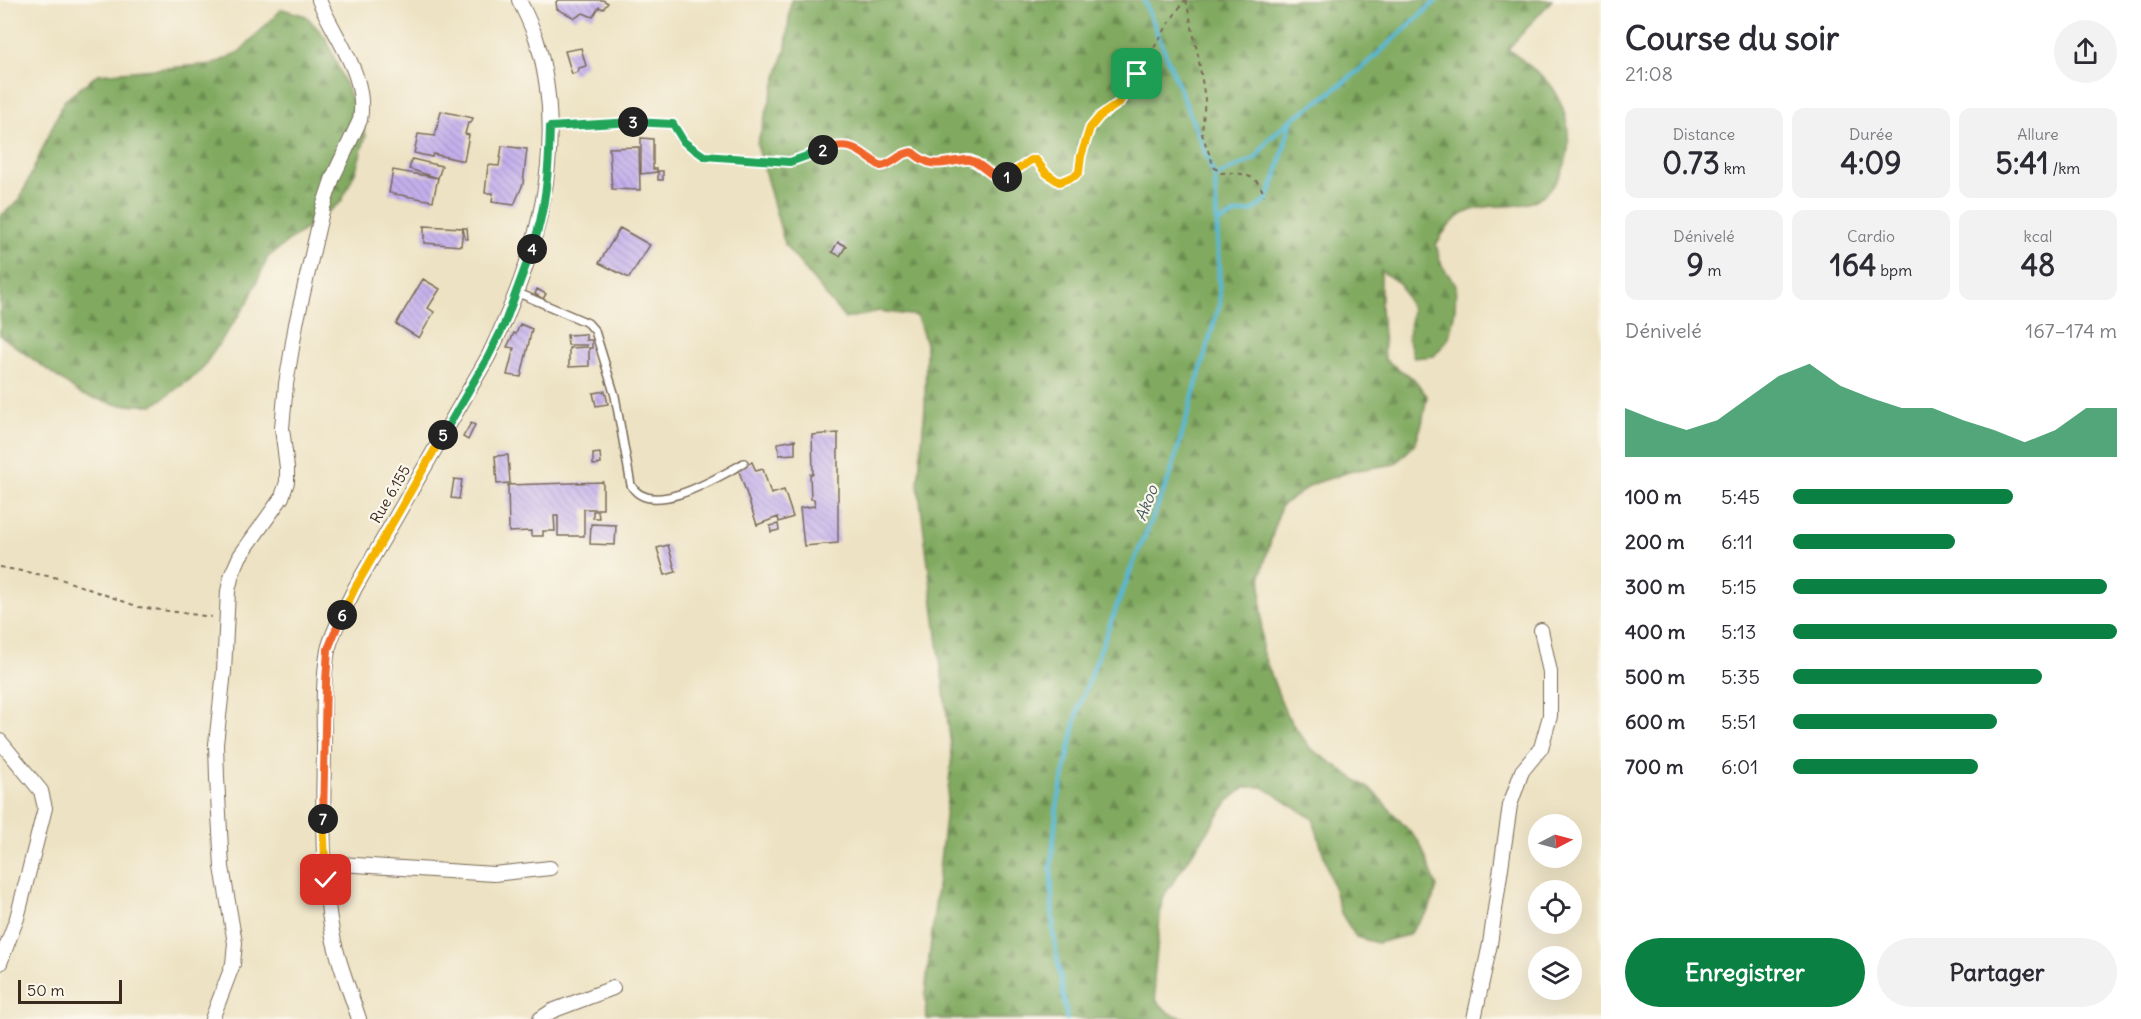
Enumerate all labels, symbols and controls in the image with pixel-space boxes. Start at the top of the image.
text: Course du soir [1625,17,1839,59]
button: share [2054,20,2117,83]
pin [1111,48,1162,99]
icon: arrive [1120,57,1153,90]
text: 21:08 [1625,61,1673,86]
pin: 3 [618,107,648,137]
text: 3 [628,112,638,132]
text: Distance [1673,124,1735,144]
text: Durée [1849,124,1893,144]
text: Allure [2017,124,2059,144]
pin: 2 [808,135,838,165]
text: 2 [819,140,827,160]
text: 0.73 [1662,144,1720,182]
text: 4:09 [1840,144,1902,182]
text: 5:41 [1996,144,2049,182]
text: km [1720,158,1746,178]
text: /km [2049,158,2080,178]
pin: 1 [992,162,1022,192]
text: 1 [1004,167,1010,187]
text: Dénivelé [1673,226,1735,246]
text: Cardio [1847,226,1895,246]
text: kcal [2024,226,2052,246]
pin: 4 [517,234,547,264]
text: 4 [527,239,537,259]
text: 9 [1686,246,1704,284]
text: 164 [1830,246,1876,284]
text: 48 [2021,246,2055,284]
text: m [1704,260,1722,280]
text: bpm [1876,260,1912,280]
text: Dénivelé [1625,318,1702,343]
text: 167–174 m [2025,318,2117,343]
pin: 5 [428,420,458,450]
text: 5 [438,425,448,445]
street label: Rue 6.155 [366,461,414,527]
water label: Akoo [1130,482,1162,524]
text: 100 m [1625,484,1682,509]
text: 5:45 [1721,484,1760,509]
text: 200 m [1625,529,1685,554]
text: 6:11 [1721,529,1753,554]
text: 300 m [1625,574,1685,599]
text: 5:15 [1721,574,1756,599]
pin: 6 [327,600,357,630]
text: 6 [337,605,347,625]
text: 400 m [1625,619,1685,644]
text: 5:13 [1721,619,1756,644]
text: 500 m [1625,664,1685,689]
text: 5:35 [1721,664,1760,689]
text: 600 m [1625,709,1685,734]
text: 5:51 [1721,709,1756,734]
text: 700 m [1625,754,1683,779]
text: 6:01 [1721,754,1758,779]
pin: 7 [308,804,338,834]
text: 7 [319,809,327,829]
north arrow [1528,814,1582,868]
map controls [1528,814,1582,1000]
pin [300,854,351,905]
icon: check [309,863,342,896]
button: locate [1528,880,1582,934]
button: Enregistrer [1625,938,1865,1007]
button: Partager [1877,938,2117,1007]
button: layers [1528,946,1582,1000]
scale bar [18,977,122,1004]
text: 50 m [27,980,65,1000]

